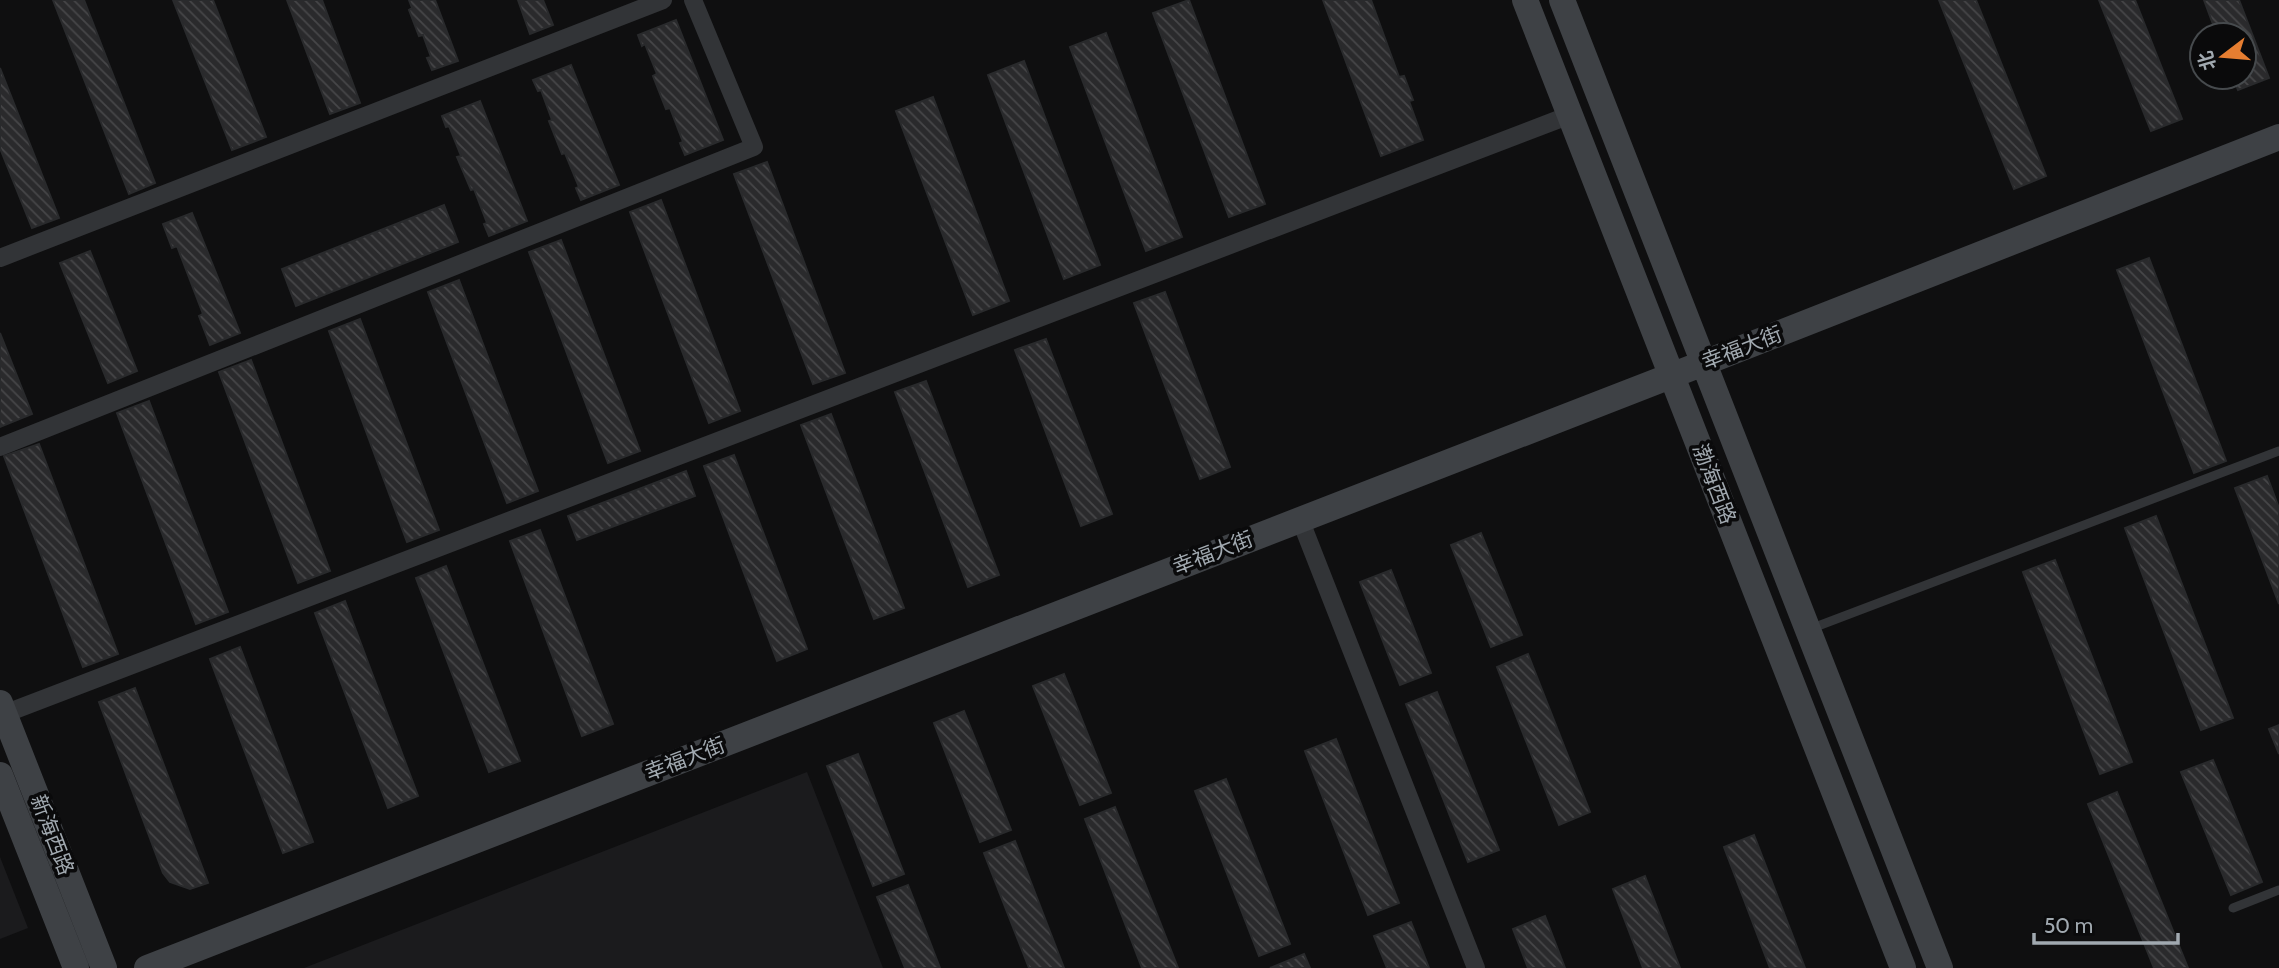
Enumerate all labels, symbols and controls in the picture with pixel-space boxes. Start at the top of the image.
north arrow [2188,21,2258,91]
text: 北 [2193,48,2221,73]
street label: 幸福大街 [1698,321,1786,374]
street label: 渤海西路 [1688,440,1741,528]
street label: 幸福大街 [1169,526,1257,579]
street label: 幸福大街 [641,732,729,785]
street label: 新海西路 [26,791,79,879]
scale bar [2034,902,2178,946]
text: 50 m [2044,913,2093,938]

